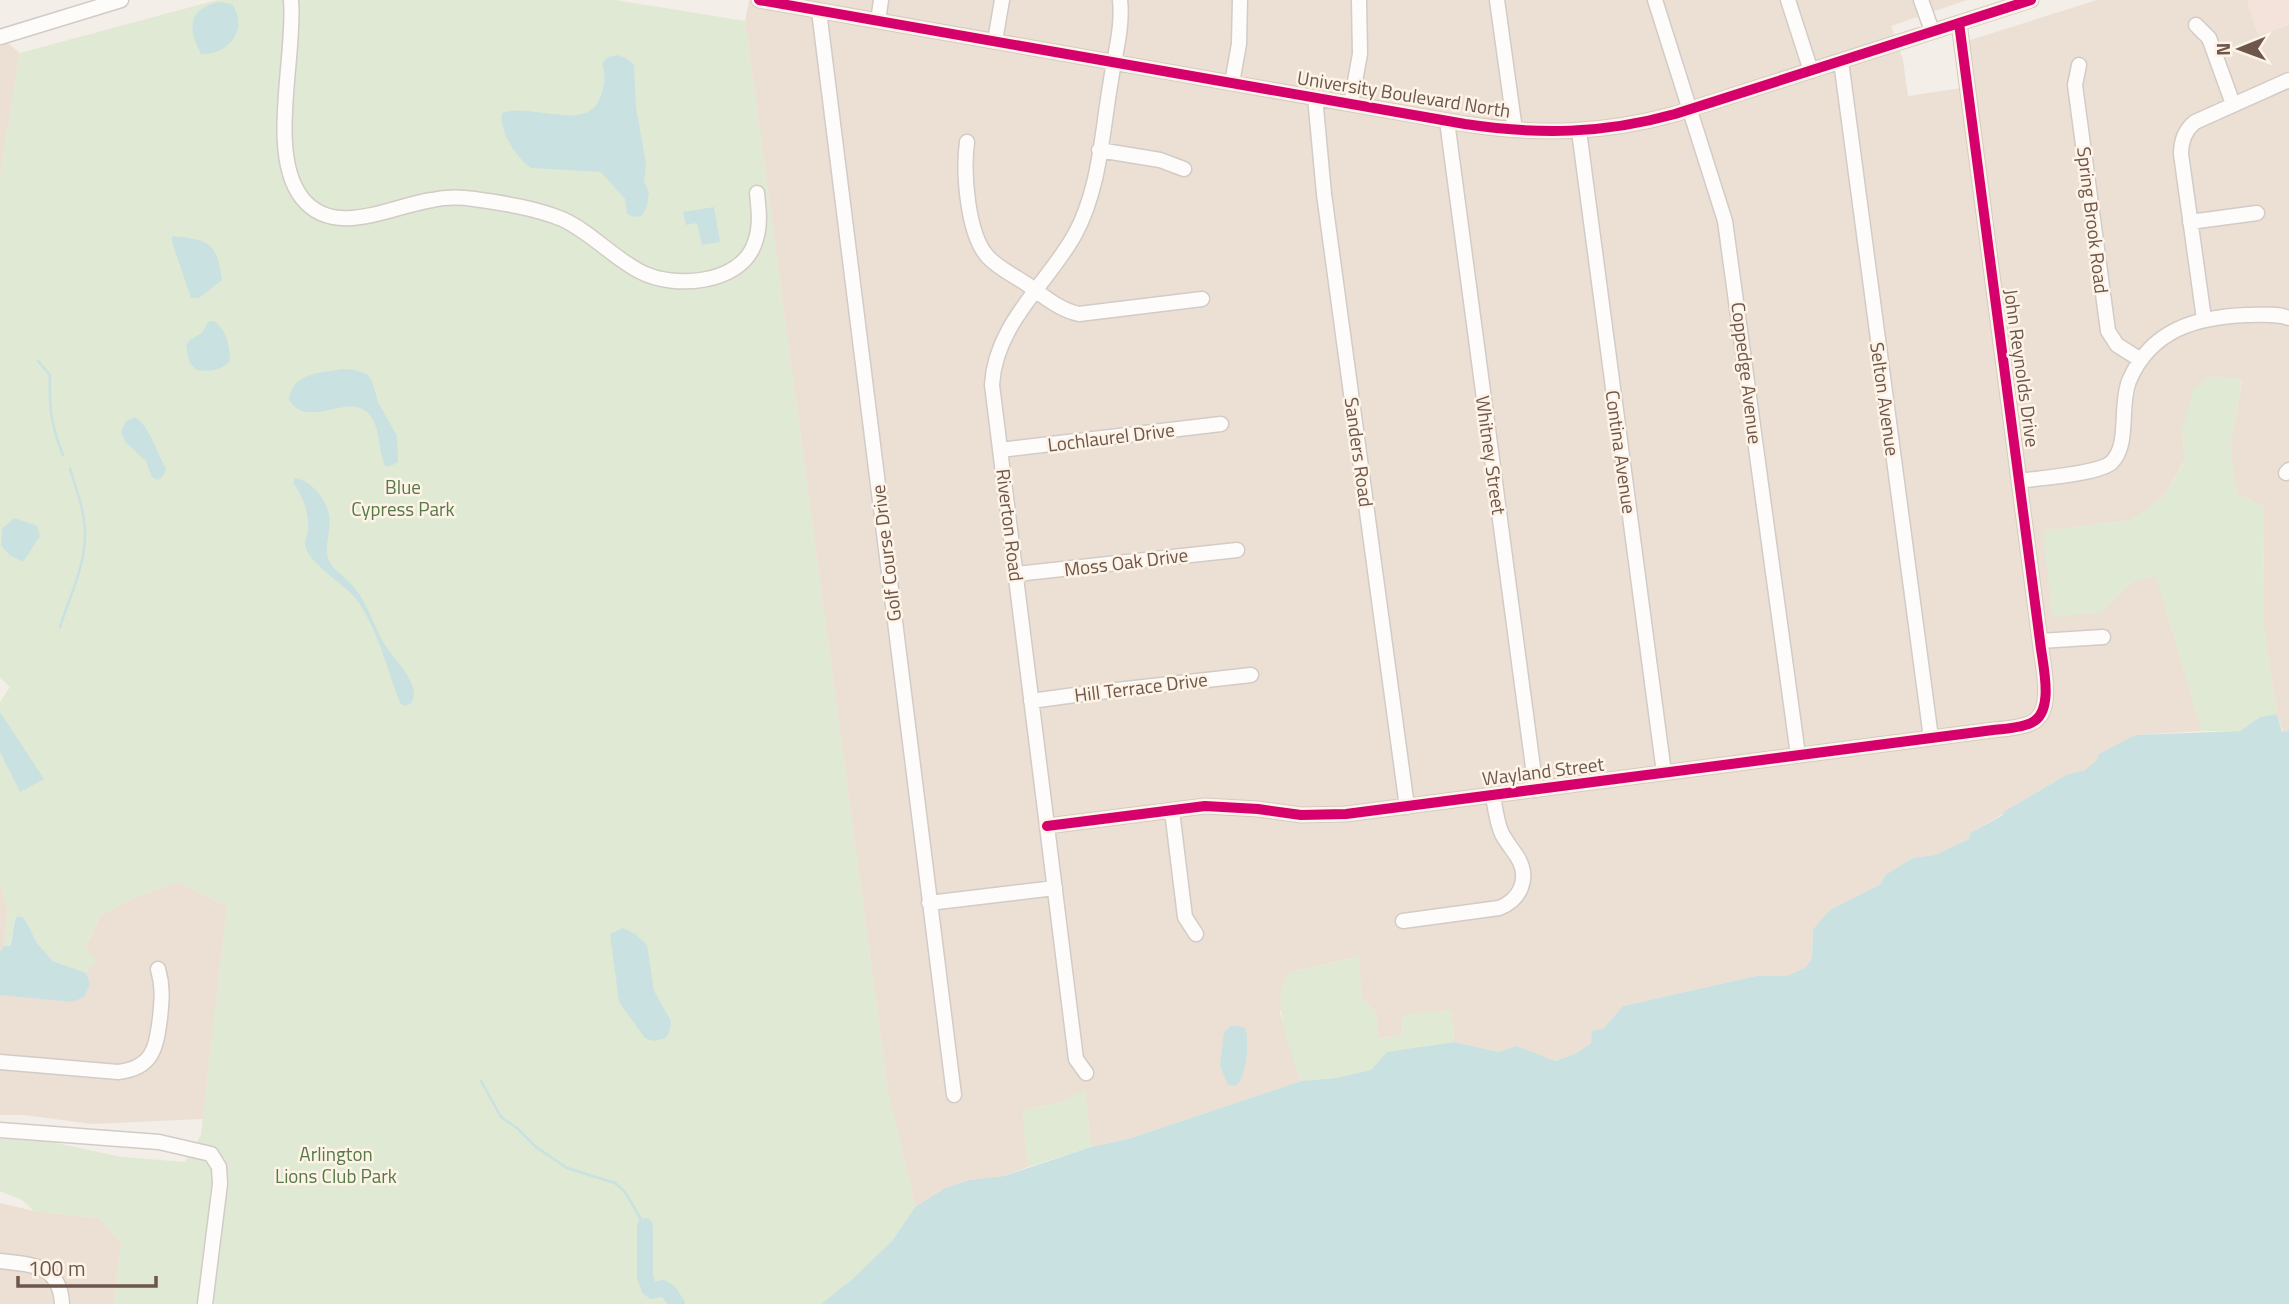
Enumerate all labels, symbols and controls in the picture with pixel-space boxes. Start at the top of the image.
north arrow [2205,14,2275,84]
text: N [2208,42,2237,56]
street label: University Boulevard North [1295,62,1513,125]
street label: Spring Brook Road [2070,145,2117,295]
street label: John Reynolds Drive [1997,287,2048,449]
street label: Coppedge Avenue [1724,300,1771,446]
street label: Selton Avenue [1863,340,1908,458]
street label: Contina Avenue [1598,388,1645,516]
street label: Whitney Street [1469,394,1514,517]
street label: Sanders Road [1337,395,1382,509]
street label: Lochlaurel Drive [1046,414,1176,459]
street label: Riverton Road [989,467,1032,583]
park label: Blue Cypress Park [351,472,455,523]
street label: Golf Course Drive [863,483,908,623]
street label: Moss Oak Drive [1062,540,1190,583]
street label: Hill Terrace Drive [1073,664,1209,709]
street label: Wayland Street [1480,749,1606,792]
park label: Arlington Lions Club Park [275,1139,397,1190]
scale bar [18,1244,156,1288]
text: 100 m [28,1252,85,1284]

